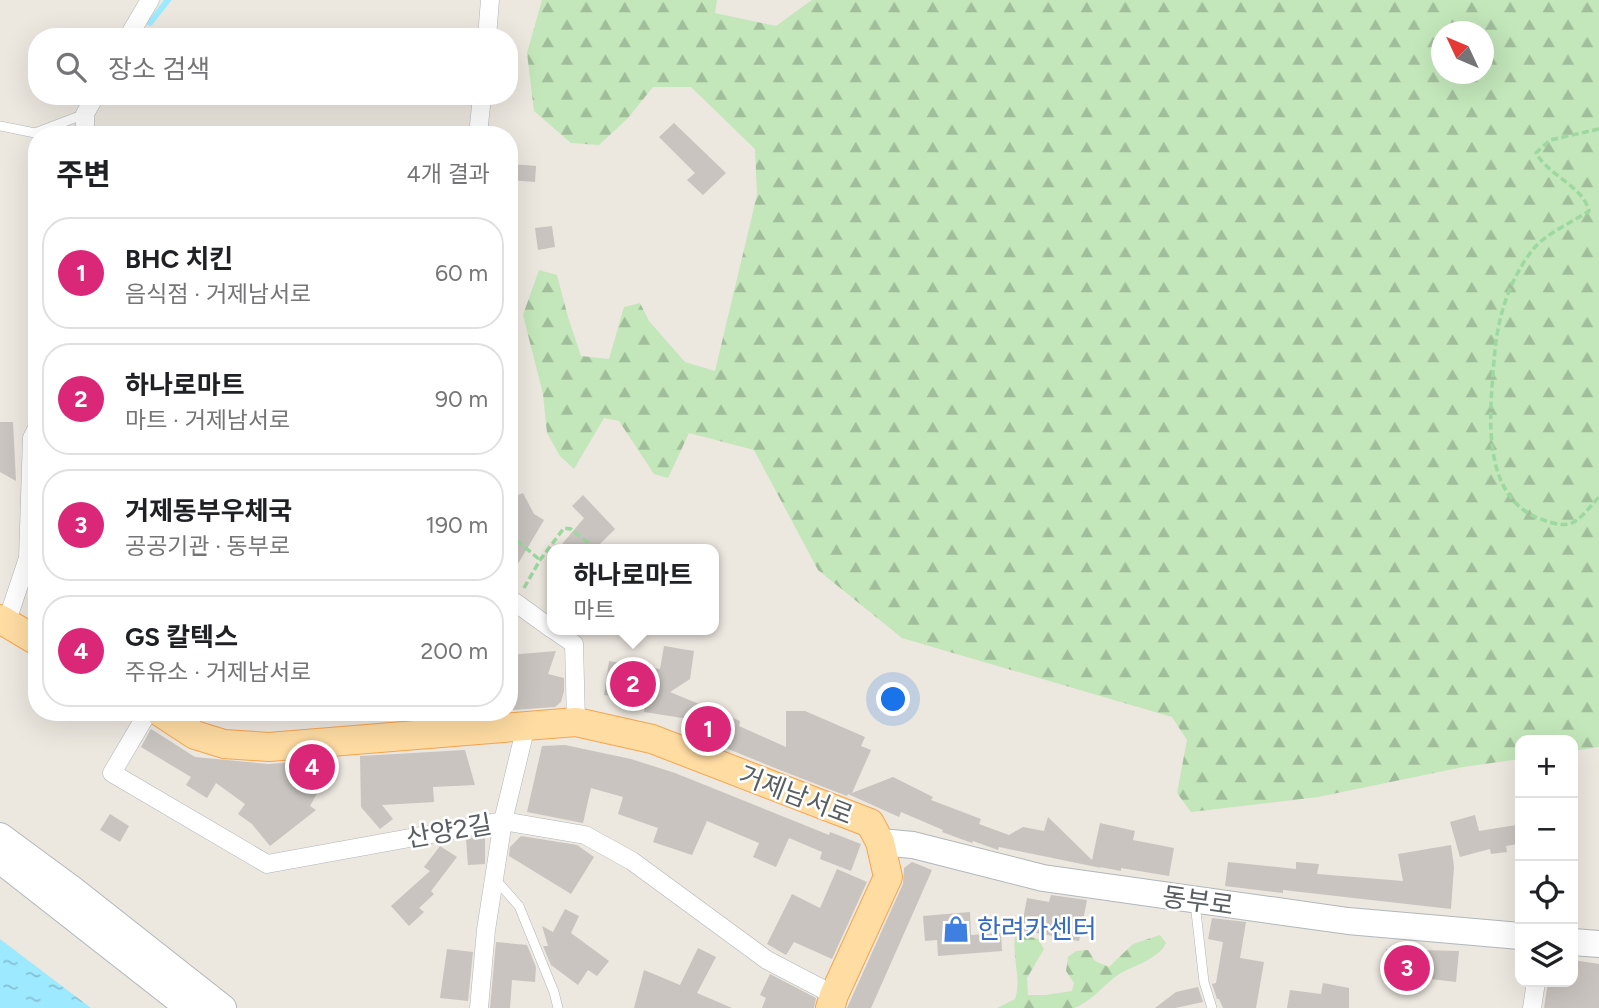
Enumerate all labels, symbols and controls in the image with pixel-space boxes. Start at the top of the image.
north arrow [1431,21,1494,84]
search box [28,28,518,105]
icon: search [52,48,90,86]
text: 장소 검색 [108,53,210,85]
text: 주변 [56,156,111,193]
text: 4개 결과 [407,160,490,188]
text: BHC 치킨 [125,243,233,275]
text: 1 [76,259,86,287]
text: 60 m [435,259,488,287]
text: 음식점 · 거제남서로 [125,280,311,308]
text: 하나로마트 [125,369,245,401]
text: 2 [74,385,88,413]
text: 90 m [435,385,488,413]
text: 마트 · 거제남서로 [125,406,290,434]
text: 거제동부우체국 [125,495,292,527]
text: 3 [75,511,87,539]
text: 190 m [425,511,488,539]
text: 공공기관 · 동부로 [125,532,290,560]
popup [547,544,719,635]
text: 하나로마트 [573,559,693,591]
text: 마트 [573,596,616,624]
text: GS 칼텍스 [125,621,238,653]
text: 4 [74,637,88,665]
text: 200 m [420,637,488,665]
text: 주유소 · 거제남서로 [125,658,311,686]
pin: 2 [610,658,656,710]
your location [876,682,910,716]
pin: 1 [685,703,731,755]
map controls [1515,735,1578,987]
button: + [1515,735,1578,798]
pin: 4 [289,741,335,793]
street label: 거제남서로 [734,759,858,831]
button: − [1515,798,1578,861]
street label: 산양2길 [404,808,494,854]
button: locate [1515,861,1578,924]
street label: 동부로 [1160,880,1236,922]
place label: 한려카센터 [977,913,1097,945]
shop icon: 한려카센터 [941,914,971,944]
button: layers [1515,924,1578,987]
pin: 3 [1384,942,1430,994]

